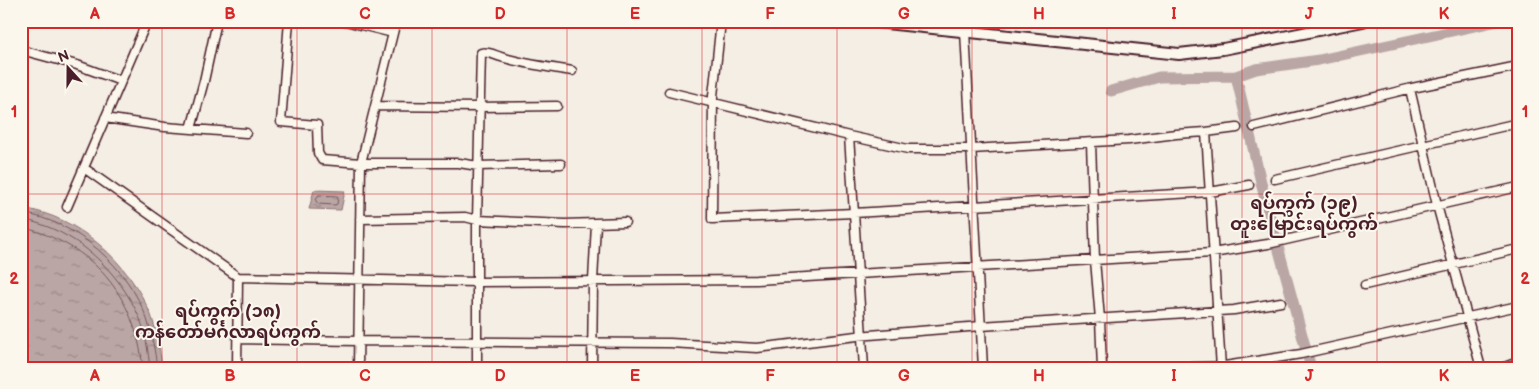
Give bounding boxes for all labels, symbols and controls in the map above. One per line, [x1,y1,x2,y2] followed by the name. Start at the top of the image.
[89,5,100,24] text: A
[224,5,236,24] text: B
[359,5,371,24] text: C
[494,5,506,24] text: D
[630,5,640,24] text: E
[765,5,775,24] text: F
[898,5,910,24] text: G
[1033,5,1045,24] text: H
[1171,5,1177,24] text: I
[1305,5,1314,24] text: J
[1439,5,1450,24] text: K
[42,42,92,92] north arrow
[56,47,71,66] text: N
[11,103,17,122] text: 1
[1522,103,1528,122] text: 1
[1230,191,1378,238] district label: ရပ်ကွက် (၁၉) တူးမြောင်းရပ်ကွက်
[9,270,19,289] text: 2
[1520,270,1530,289] text: 2
[135,299,321,346] district label: ရပ်ကွက် (၁၈) ကန်တော်မင်္ဂလာရပ်ကွက်
[89,367,100,386] text: A
[224,367,236,386] text: B
[359,367,371,386] text: C
[494,367,506,386] text: D
[630,367,640,386] text: E
[765,367,775,386] text: F
[898,367,910,386] text: G
[1033,367,1045,386] text: H
[1171,367,1177,386] text: I
[1305,367,1314,386] text: J
[1439,367,1450,386] text: K

